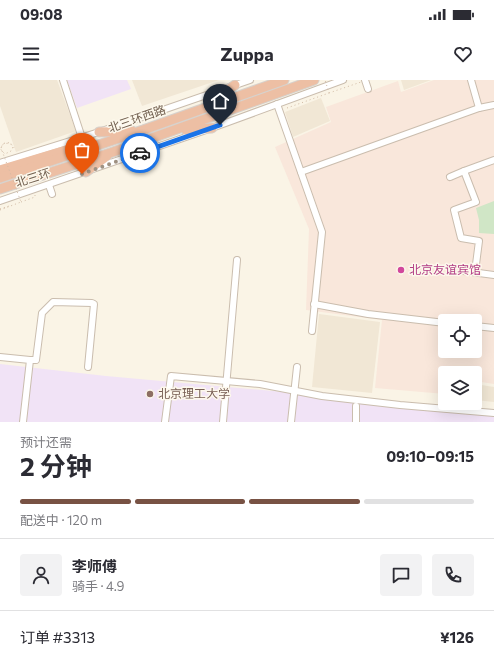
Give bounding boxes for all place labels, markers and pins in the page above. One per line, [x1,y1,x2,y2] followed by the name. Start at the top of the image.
[203,84,237,125] pin
[65,133,99,174] pin
[409,262,481,276] place label: 北京友谊宾馆
[396,265,406,275] marker: 北京友谊宾馆
[158,386,230,400] place label: 北京理工大学
[145,389,155,399] marker: 北京理工大学

